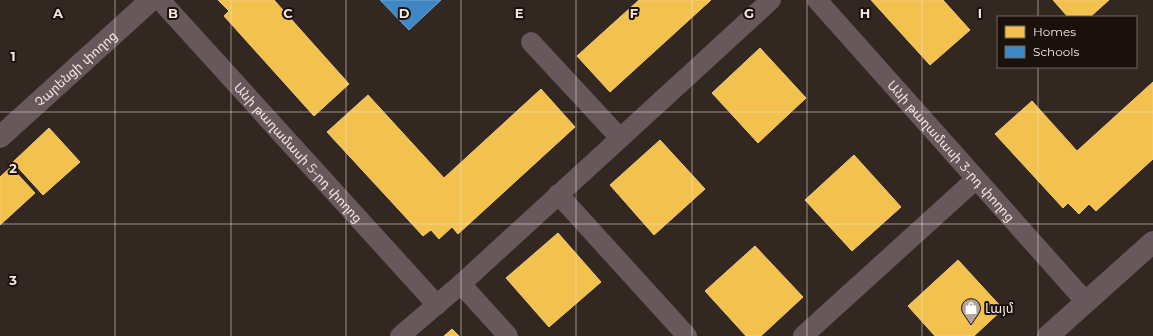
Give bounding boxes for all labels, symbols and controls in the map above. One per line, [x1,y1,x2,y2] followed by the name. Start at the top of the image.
[52,5,64,21] text: A
[168,5,178,21] text: B
[283,5,293,21] text: C
[399,5,410,21] text: D
[515,5,524,21] text: E
[630,5,638,21] text: F
[744,5,754,21] text: G
[860,5,870,21] text: H
[978,5,982,21] text: I
[997,16,1137,68] legend
[1033,24,1076,39] text: Homes
[31,27,120,110] street label: Չարենցի փողոց
[1033,44,1079,59] text: Schools
[10,48,16,64] text: 1
[884,77,1018,225] street label: Անի թաղամասի 3-րդ փողոց
[231,79,366,226] street label: Անի թաղամասի 5-րդ փողոց
[9,160,17,176] text: 2
[8,272,17,288] text: 3
[960,297,982,325] shop icon: Լայմ
[985,300,1014,316] place label: Լայմ

